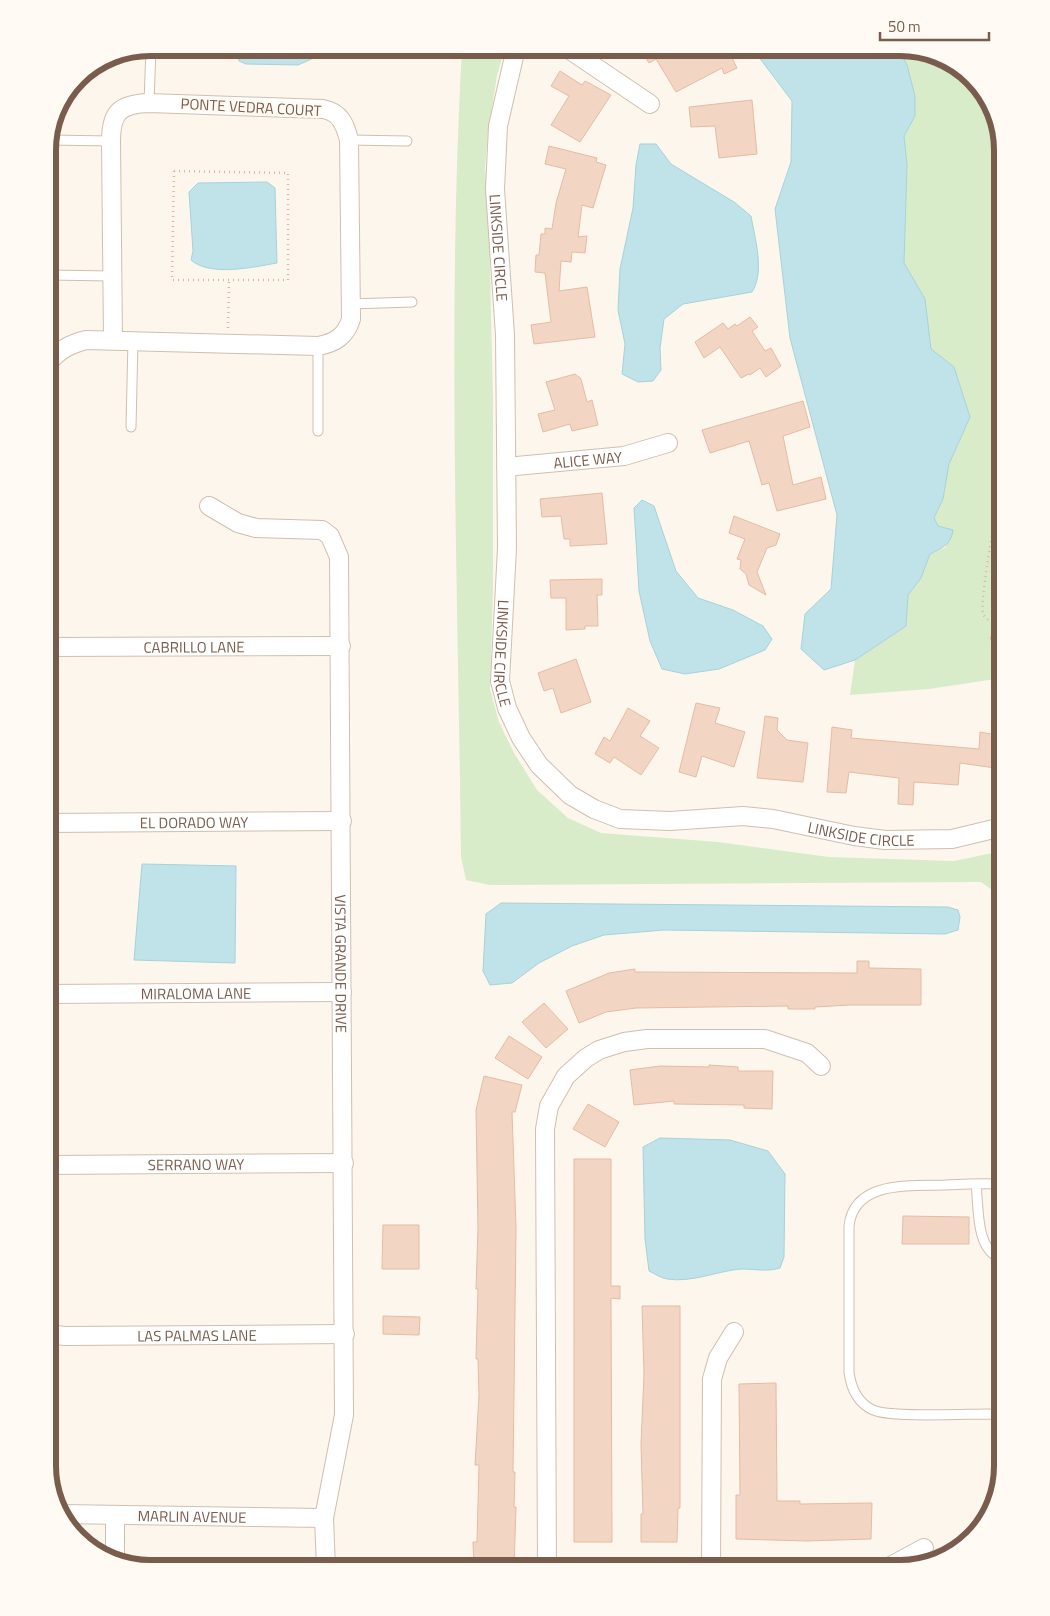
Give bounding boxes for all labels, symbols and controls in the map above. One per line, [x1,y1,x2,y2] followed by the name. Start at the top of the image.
[880,10,989,42] scale bar
[888,15,921,38] text: 50 m
[180,92,322,122] street label: PONTE VEDRA COURT
[484,193,514,302] street label: LINKSIDE CIRCLE
[552,445,623,474] street label: ALICE WAY
[488,599,518,709] street label: LINKSIDE CIRCLE
[143,635,245,658] street label: CABRILLO LANE
[140,810,248,834] street label: EL DORADO WAY
[806,815,915,852] street label: LINKSIDE CIRCLE
[329,895,353,1033] street label: VISTA GRANDE DRIVE
[141,981,251,1005] street label: MIRALOMA LANE
[148,1152,244,1176] street label: SERRANO WAY
[137,1323,257,1347] street label: LAS PALMAS LANE
[137,1504,247,1528] street label: MARLIN AVENUE

